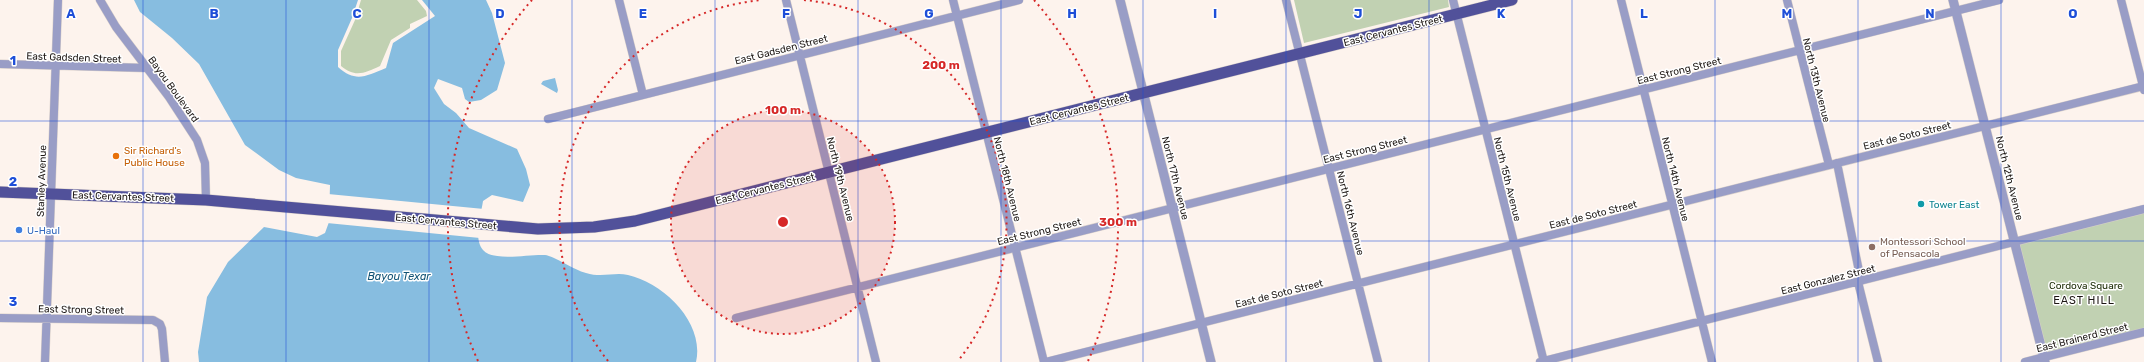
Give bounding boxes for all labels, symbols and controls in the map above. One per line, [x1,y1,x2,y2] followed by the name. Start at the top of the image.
[66,6,76,21] text: A
[209,6,219,21] text: B
[352,6,362,21] text: C
[495,6,505,21] text: D
[639,6,647,21] text: E
[782,6,790,21] text: F
[924,6,934,21] text: G
[1067,6,1077,21] text: H
[1213,6,1217,21] text: I
[1354,6,1362,21] text: J
[1497,6,1506,21] text: K
[1640,6,1648,21] text: L
[1782,6,1792,21] text: M
[1925,6,1935,21] text: N
[2068,6,2078,21] text: O
[1342,13,1444,49] street label: East Cervantes Street
[734,33,829,67] street label: East Gadsden Street
[1800,37,1832,124] street label: North 13th Avenue
[26,50,122,66] street label: East Gadsden Street
[10,53,16,68] text: 1
[145,54,201,125] street label: Bayou Boulevard
[1636,55,1722,87] street label: East Strong Street
[922,58,960,72] text: 200 m
[1028,92,1130,128] street label: East Cervantes Street
[765,103,801,117] text: 100 m
[1862,119,1952,153] street label: East de Soto Street
[1322,134,1408,166] street label: East Strong Street
[1159,135,1191,222] street label: North 17th Avenue
[1993,135,2025,222] street label: North 12th Avenue
[824,136,856,223] street label: North 19th Avenue
[991,136,1023,223] street label: North 18th Avenue
[1491,136,1523,223] street label: North 15th Avenue
[1659,136,1691,223] street label: North 14th Avenue
[35,144,49,217] street label: Stanley Avenue
[124,145,185,169] place label: Sir Richard's Public House
[111,151,121,161] marker: Sir Richard's Public House
[1334,170,1366,257] street label: North 16th Avenue
[714,171,816,207] street label: East Cervantes Street
[9,174,17,189] text: 2
[72,189,174,205] street label: East Cervantes Street
[1548,198,1638,232] street label: East de Soto Street
[1916,199,1926,209] marker: Tower East
[1929,199,1980,211] place label: Tower East
[395,212,497,232] street label: East Cervantes Street
[776,215,790,229] centre of rings
[1099,215,1137,229] text: 300 m
[996,216,1082,248] street label: East Strong Street
[14,225,24,235] marker: U-Haul
[27,225,60,237] place label: U-Haul
[1880,236,1966,260] place label: Montessori School of Pensacola
[1867,242,1877,252] marker: Montessori School of Pensacola
[1780,262,1877,297] street label: East Gonzalez Street
[367,270,431,283] water label: Bayou Texar
[1234,277,1324,311] street label: East de Soto Street
[2049,280,2123,292] park label: Cordova Square
[9,294,18,309] text: 3
[2053,294,2115,307] district label: EAST HILL
[38,303,124,317] street label: East Strong Street
[2035,321,2129,355] street label: East Brainerd Street

